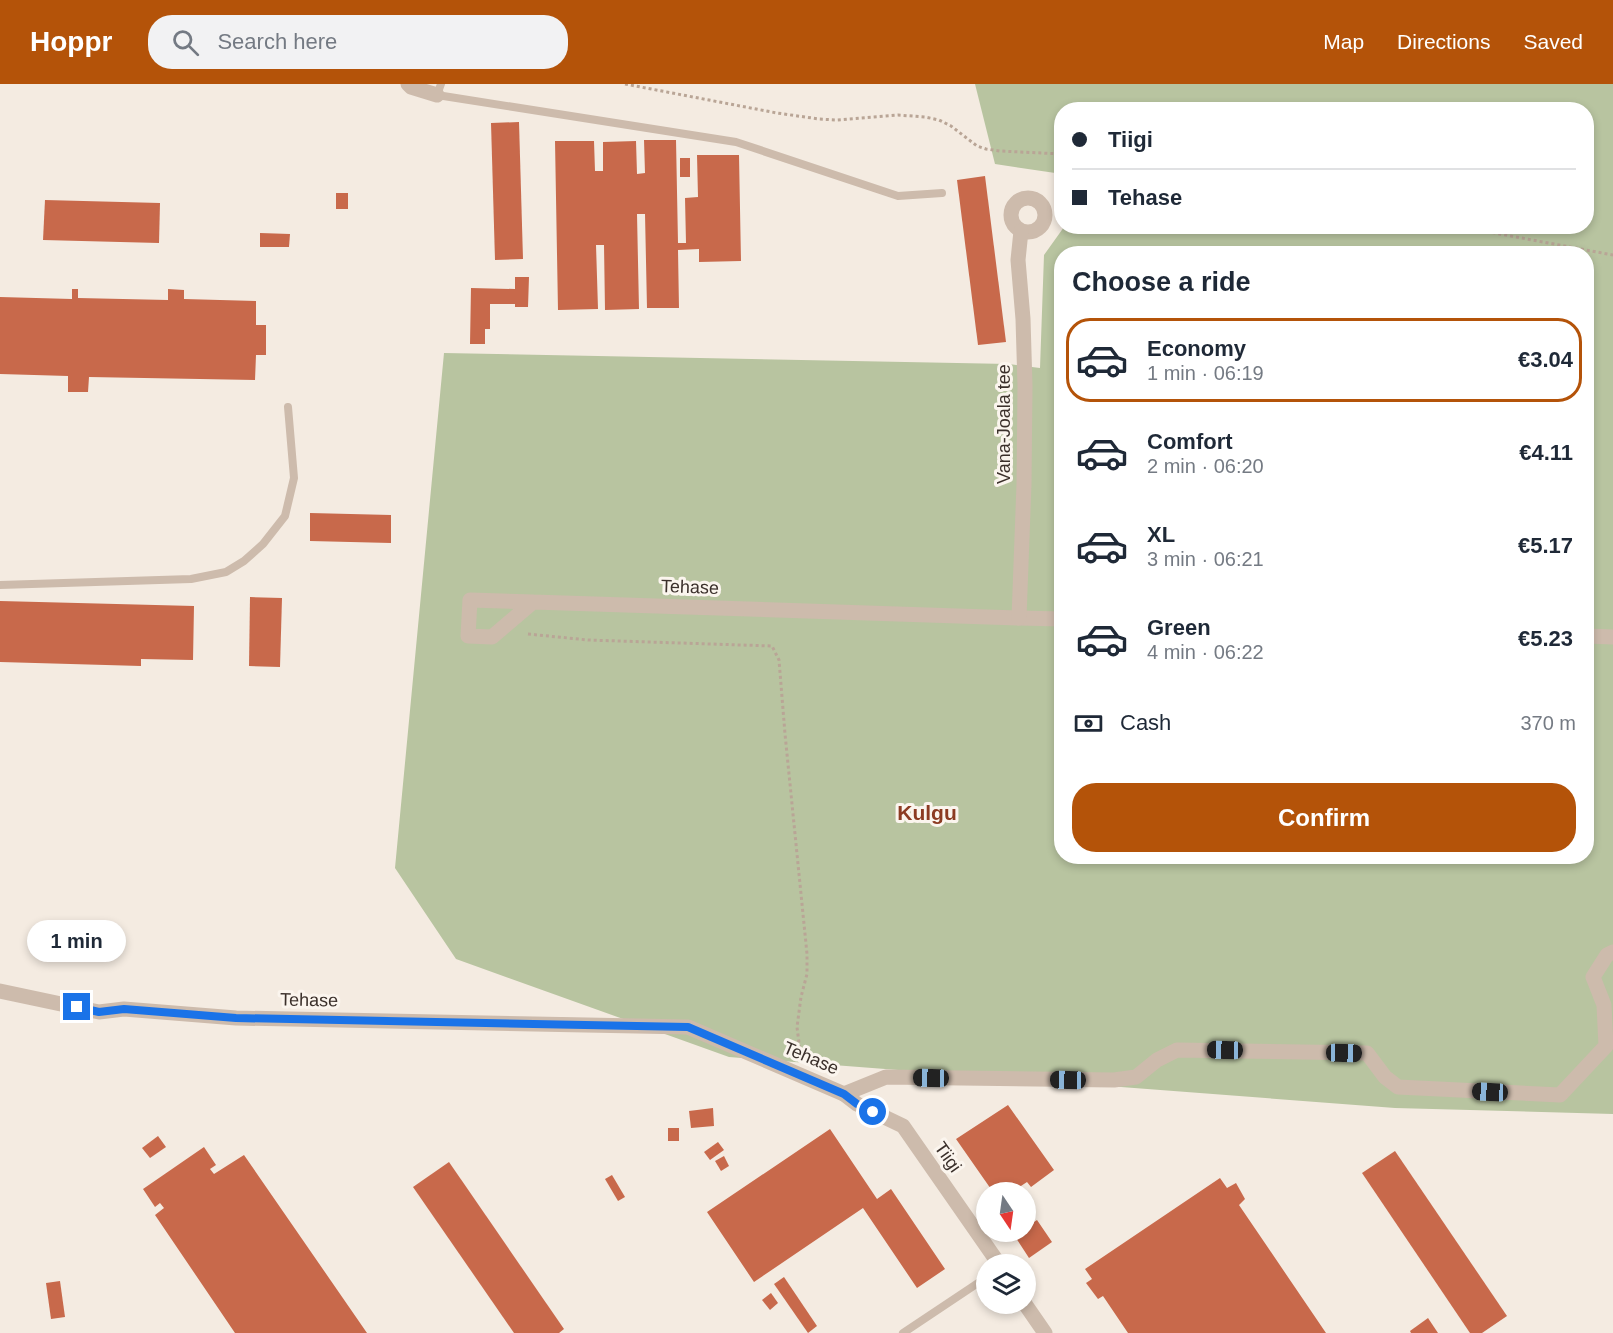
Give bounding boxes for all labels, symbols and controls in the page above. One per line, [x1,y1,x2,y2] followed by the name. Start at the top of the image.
[148,15,568,69] search box
[30,26,112,57] text: Hoppr
[169,26,202,59] icon: search
[217,29,337,54] text: Search here
[1323,30,1364,53] text: Map
[1397,30,1490,53] text: Directions
[1523,30,1583,53] text: Saved
[1108,127,1153,152] text: Tiigi
[1108,185,1182,210] text: Tehase
[1072,267,1251,297] text: Choose a ride
[1075,333,1129,387] icon: car
[1147,336,1246,361] text: Economy
[1518,347,1573,372] text: €3.04
[1147,362,1264,384] text: 1 min · 06:19
[994,364,1014,484] street label: Vana-Joala tee
[1075,426,1129,480] icon: car
[1147,429,1233,454] text: Comfort
[1519,440,1573,465] text: €4.11
[1147,455,1264,477] text: 2 min · 06:20
[1075,519,1129,573] icon: car
[1147,522,1175,547] text: XL
[1518,533,1573,558] text: €5.17
[1147,548,1264,570] text: 3 min · 06:21
[661,576,719,598] street label: Tehase
[1075,612,1129,666] icon: car
[1147,615,1211,640] text: Green
[1518,626,1573,651] text: €5.23
[1147,641,1264,663] text: 4 min · 06:22
[1072,707,1105,740] icon: cash
[1120,710,1171,735] text: Cash
[1520,712,1576,734] text: 370 m
[1072,783,1576,852] button: Confirm
[897,801,957,824] district label: Kulgu
[28,920,127,962] callout: 1 min
[50,930,103,952] text: 1 min
[280,989,338,1011] street label: Tehase
[63,993,90,1020] route end
[780,1037,842,1079] street label: Tehase
[1207,1041,1243,1059] car
[1326,1044,1362,1062] car
[913,1069,949,1087] car
[1050,1071,1086,1089] car
[1472,1082,1508,1102] car
[859,1098,886,1125] route start
[931,1138,965,1176] street label: Tiigi
[976,1182,1036,1242] north arrow
[976,1182,1036,1314] map controls
[976,1254,1036,1314] button: layers

